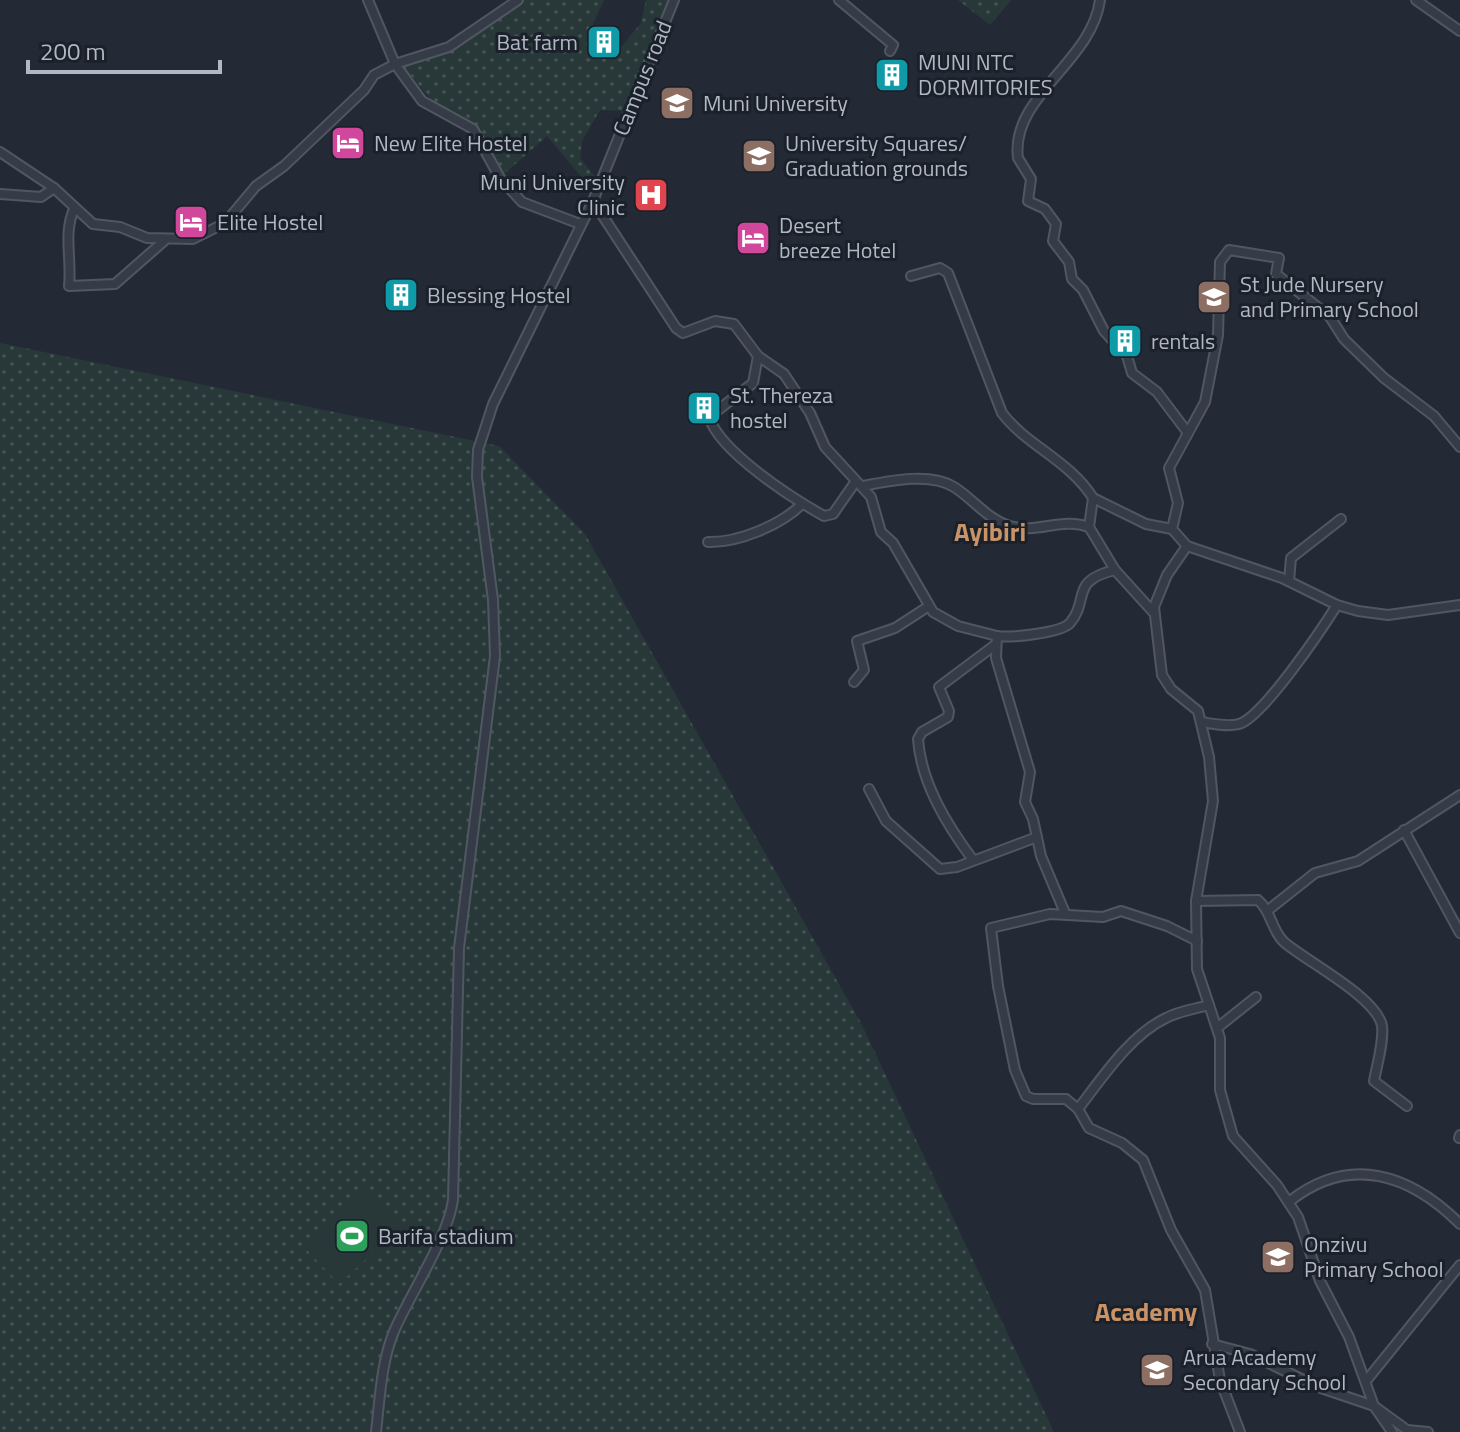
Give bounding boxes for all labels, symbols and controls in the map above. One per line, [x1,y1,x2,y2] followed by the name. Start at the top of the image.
[603,15,681,141] street label: Campus road
[585,23,623,61] building icon: Bat farm
[28,24,220,74] scale bar
[497,25,578,59] place label: Bat farm
[40,33,106,69] text: 200 m
[918,45,1053,104] place label: MUNI NTC DORMITORIES
[873,56,911,94] building icon: MUNI NTC DORMITORIES
[658,84,696,122] school or university icon: Muni University
[703,86,848,120] place label: Muni University
[329,124,367,162] hotel icon: New Elite Hostel
[374,126,528,160] place label: New Elite Hostel
[785,126,968,185] place label: University Squares/ Graduation grounds
[740,137,778,175] school or university icon: University Squares/ Graduation grounds
[480,165,625,224] place label: Muni University Clinic
[632,176,670,214] hospital icon: Muni University Clinic
[172,203,210,241] hotel icon: Elite Hostel
[217,205,323,239] place label: Elite Hostel
[779,208,896,267] place label: Desert breeze Hotel
[734,219,772,257] hotel icon: Desert breeze Hotel
[1240,267,1419,326] place label: St Jude Nursery and Primary School
[382,276,420,314] building icon: Blessing Hostel
[427,278,571,312] place label: Blessing Hostel
[1195,278,1233,316] school or university icon: St Jude Nursery and Primary School
[1106,322,1144,360] building icon: rentals
[1151,324,1215,358] place label: rentals
[730,378,833,437] place label: St. Thereza hostel
[685,389,723,427] building icon: St. Thereza hostel
[954,512,1026,551] district label: Ayibiri
[333,1217,371,1255] sports icon: Barifa stadium
[378,1219,514,1253] place label: Barifa stadium
[1304,1227,1444,1286] place label: Onzivu Primary School
[1259,1238,1297,1276] school or university icon: Onzivu Primary School
[1095,1292,1197,1331] district label: Academy
[1183,1340,1346,1399] place label: Arua Academy Secondary School
[1138,1351,1176,1389] school or university icon: Arua Academy Secondary School

